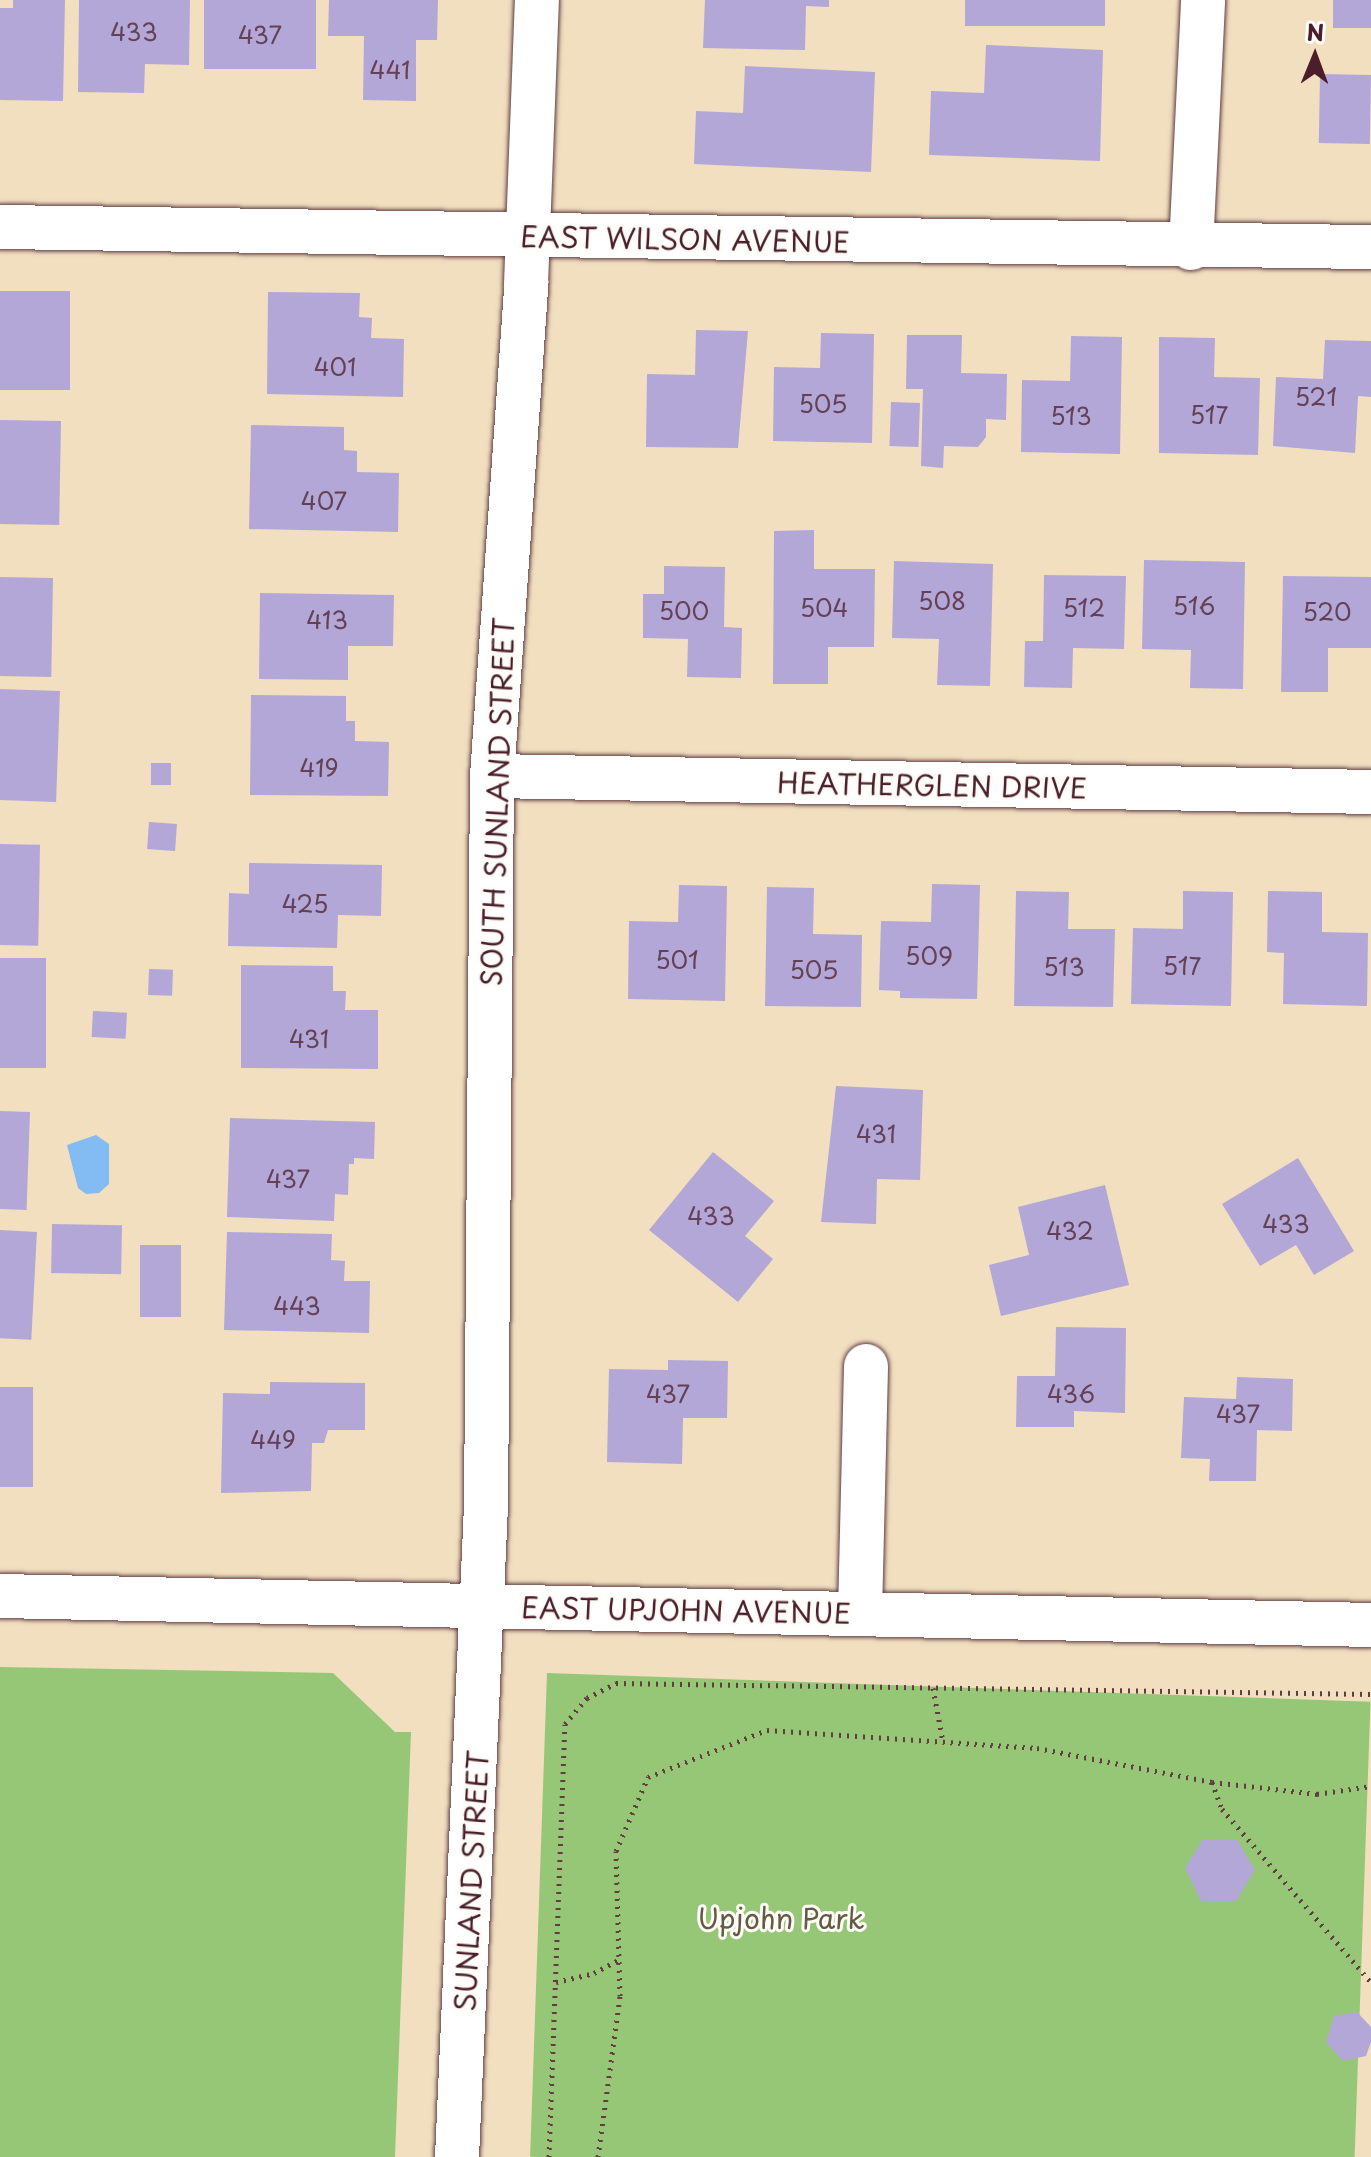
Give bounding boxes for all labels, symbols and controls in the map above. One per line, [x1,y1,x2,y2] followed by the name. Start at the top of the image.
[1306,15,1324,48] text: N
[1275,16,1355,96] north arrow
[110,18,158,46] house number: 433
[238,21,282,49] house number: 437
[370,56,410,84] house number: 441
[522,219,848,259] street label: EAST WILSON AVENUE
[314,353,356,381] house number: 401
[1295,383,1337,411] house number: 521
[798,390,848,418] house number: 505
[1190,401,1228,429] house number: 517
[1050,402,1092,430] house number: 513
[301,487,347,515] house number: 407
[918,587,966,615] house number: 508
[1173,592,1215,620] house number: 516
[800,594,848,622] house number: 504
[1063,594,1105,622] house number: 512
[659,597,709,625] house number: 500
[1303,598,1351,626] house number: 520
[306,606,348,634] house number: 413
[474,616,520,988] street label: SOUTH SUNLAND STREET
[299,754,339,782] house number: 419
[777,766,1087,804] street label: HEATHERGLEN DRIVE
[282,890,328,918] house number: 425
[905,942,953,970] house number: 509
[655,946,699,974] house number: 501
[1163,952,1201,980] house number: 517
[1043,953,1085,981] house number: 513
[789,956,839,984] house number: 505
[289,1025,329,1053] house number: 431
[856,1120,896,1148] house number: 431
[266,1165,310,1193] house number: 437
[687,1202,735,1230] house number: 433
[1262,1210,1310,1238] house number: 433
[1046,1217,1094,1245] house number: 432
[273,1292,321,1320] house number: 443
[646,1380,690,1408] house number: 437
[1047,1380,1095,1408] house number: 436
[1216,1400,1260,1428] house number: 437
[250,1426,296,1454] house number: 449
[522,1590,850,1630] street label: EAST UPJOHN AVENUE
[447,1750,495,2012] street label: SUNLAND STREET
[697,1901,865,1935] park label: Upjohn Park

